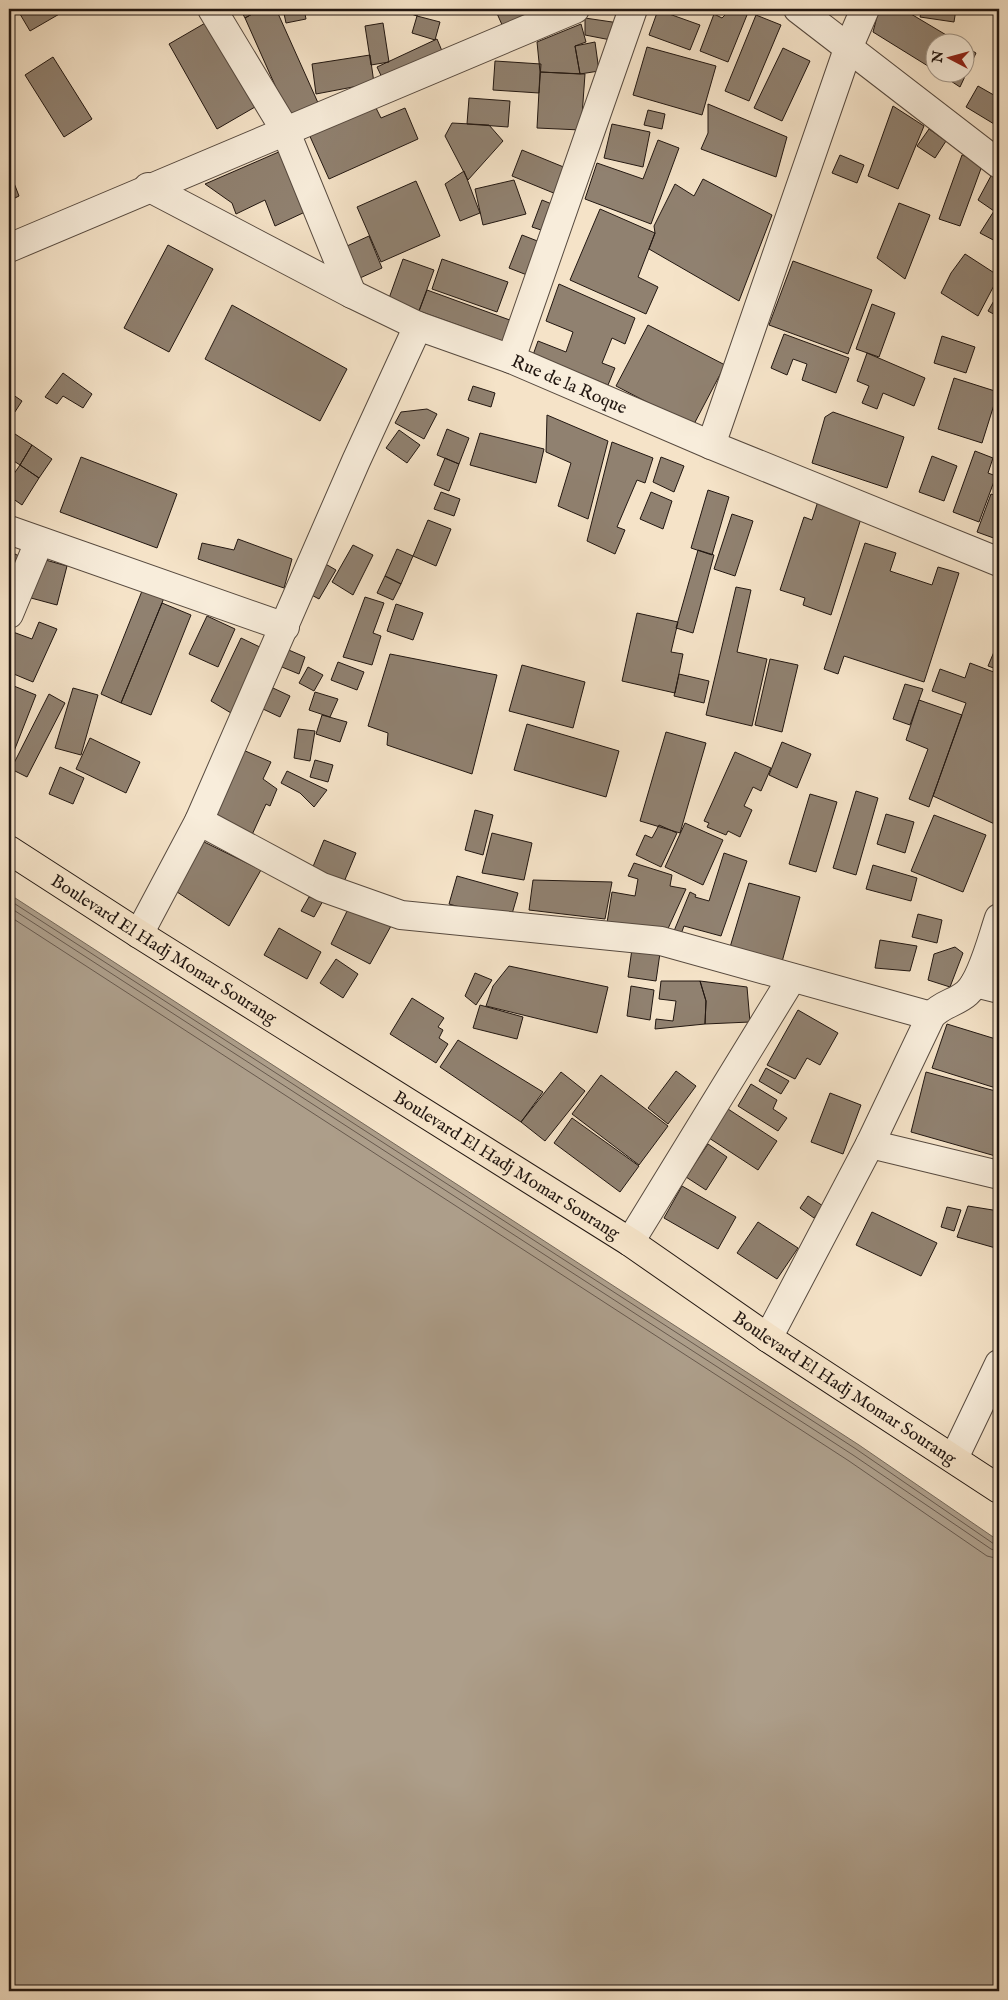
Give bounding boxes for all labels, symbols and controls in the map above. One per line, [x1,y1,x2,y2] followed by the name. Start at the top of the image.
[926,32,976,82] north arrow
[928,50,948,65] text: N
[508,351,630,420] street label: Rue de la Roque
[46,870,281,1031] street label: Boulevard El Hadj Momar Sourang
[389,1086,624,1246] street label: Boulevard El Hadj Momar Sourang
[728,1307,960,1471] street label: Boulevard El Hadj Momar Sourang

